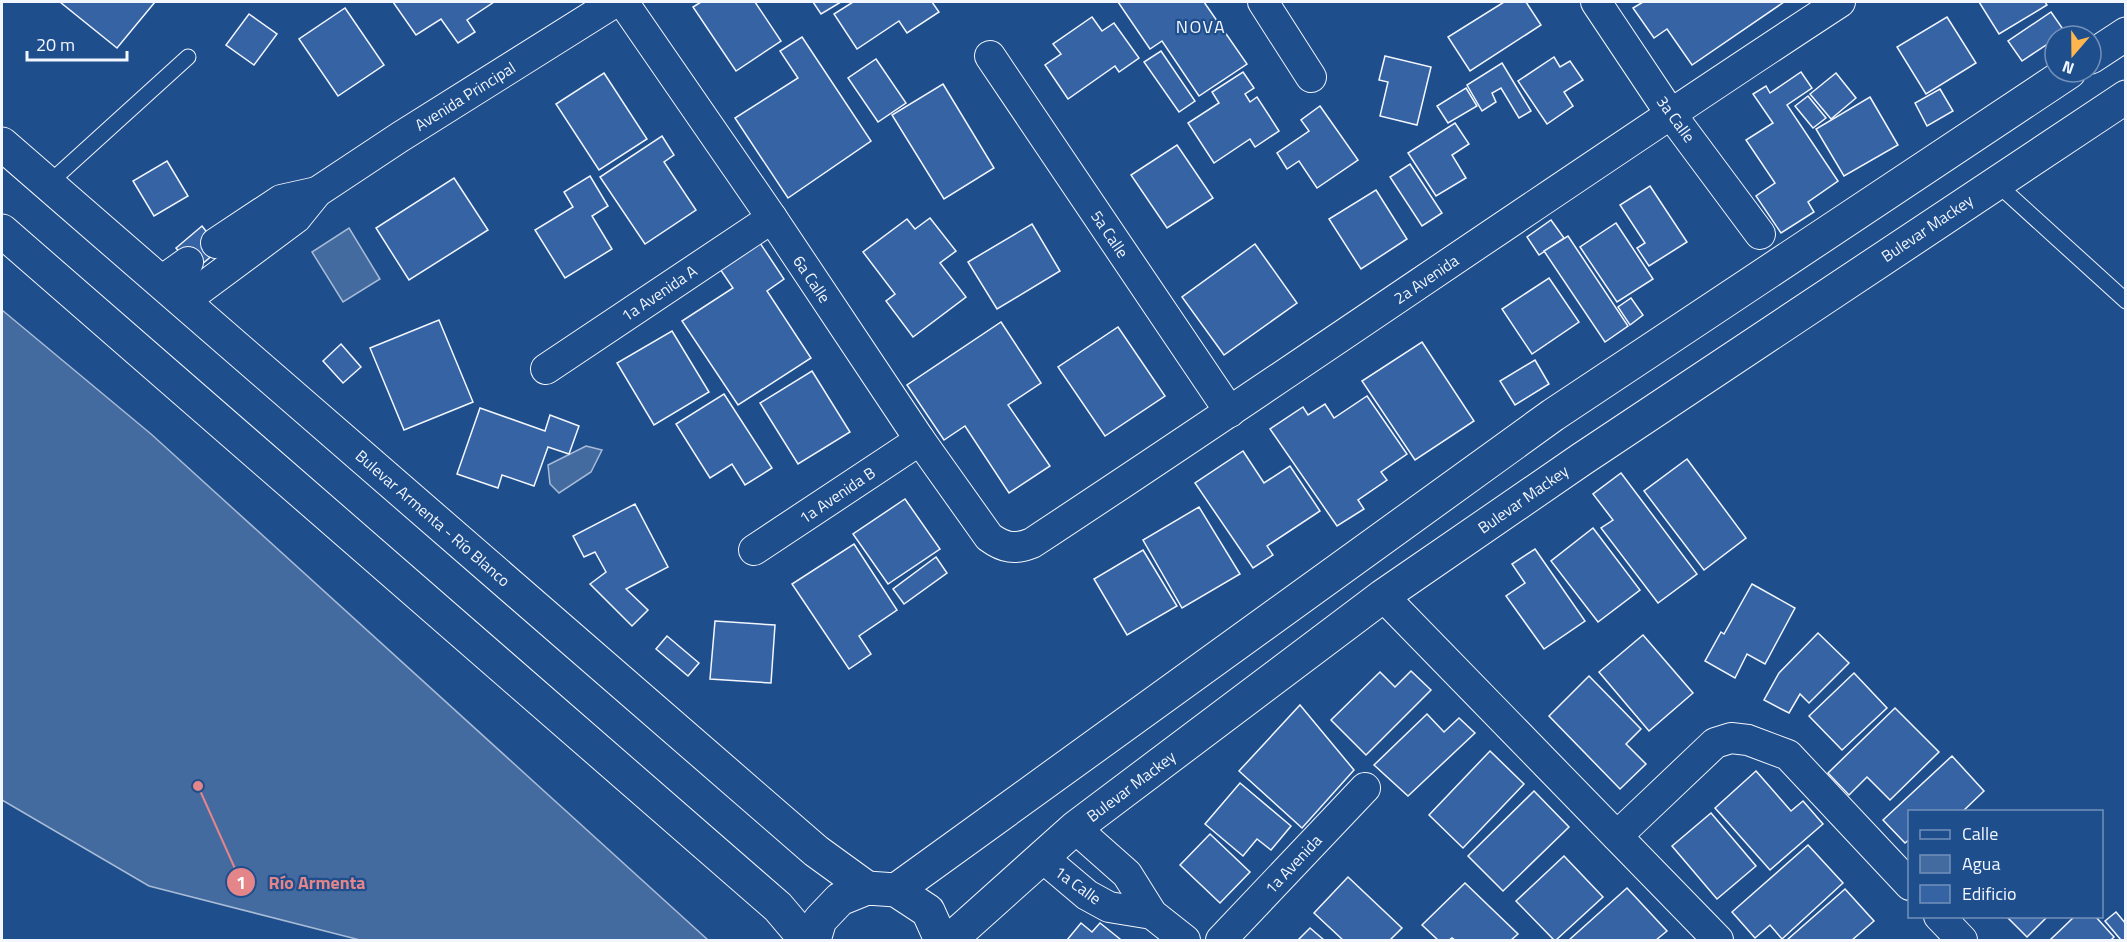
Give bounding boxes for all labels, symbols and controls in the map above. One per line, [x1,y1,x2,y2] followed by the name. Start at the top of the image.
[1176,13,1226,40] district label: NOVA
[27,24,128,62] scale bar
[2043,24,2103,84] north arrow
[36,31,75,58] text: 20 m
[410,55,520,137] street label: Avenida Principal
[2059,55,2077,81] text: N
[1651,91,1701,147] street label: 3a Calle
[1876,188,1978,268] street label: Bulevar Mackey
[1085,205,1135,263] street label: 5a Calle
[1389,248,1463,310] street label: 2a Avenida
[787,250,837,308] street label: 6a Calle
[616,258,702,327] street label: 1a Avenida A
[350,444,516,592] street label: Bulevar Armenta - Río Blanco
[1473,459,1574,539] street label: Bulevar Mackey
[794,461,880,529] street label: 1a Avenida B
[1081,744,1181,828] street label: Bulevar Mackey
[1908,810,2103,918] legend
[1962,820,1998,847] text: Calle
[1259,829,1327,899] street label: 1a Avenida
[1962,850,2000,877] text: Agua
[1050,860,1106,910] street label: 1a Calle
[226,864,377,900] callout: Río Armenta
[236,869,246,896] text: 1
[269,869,365,896] text: Río Armenta
[1962,880,2016,907] text: Edificio

